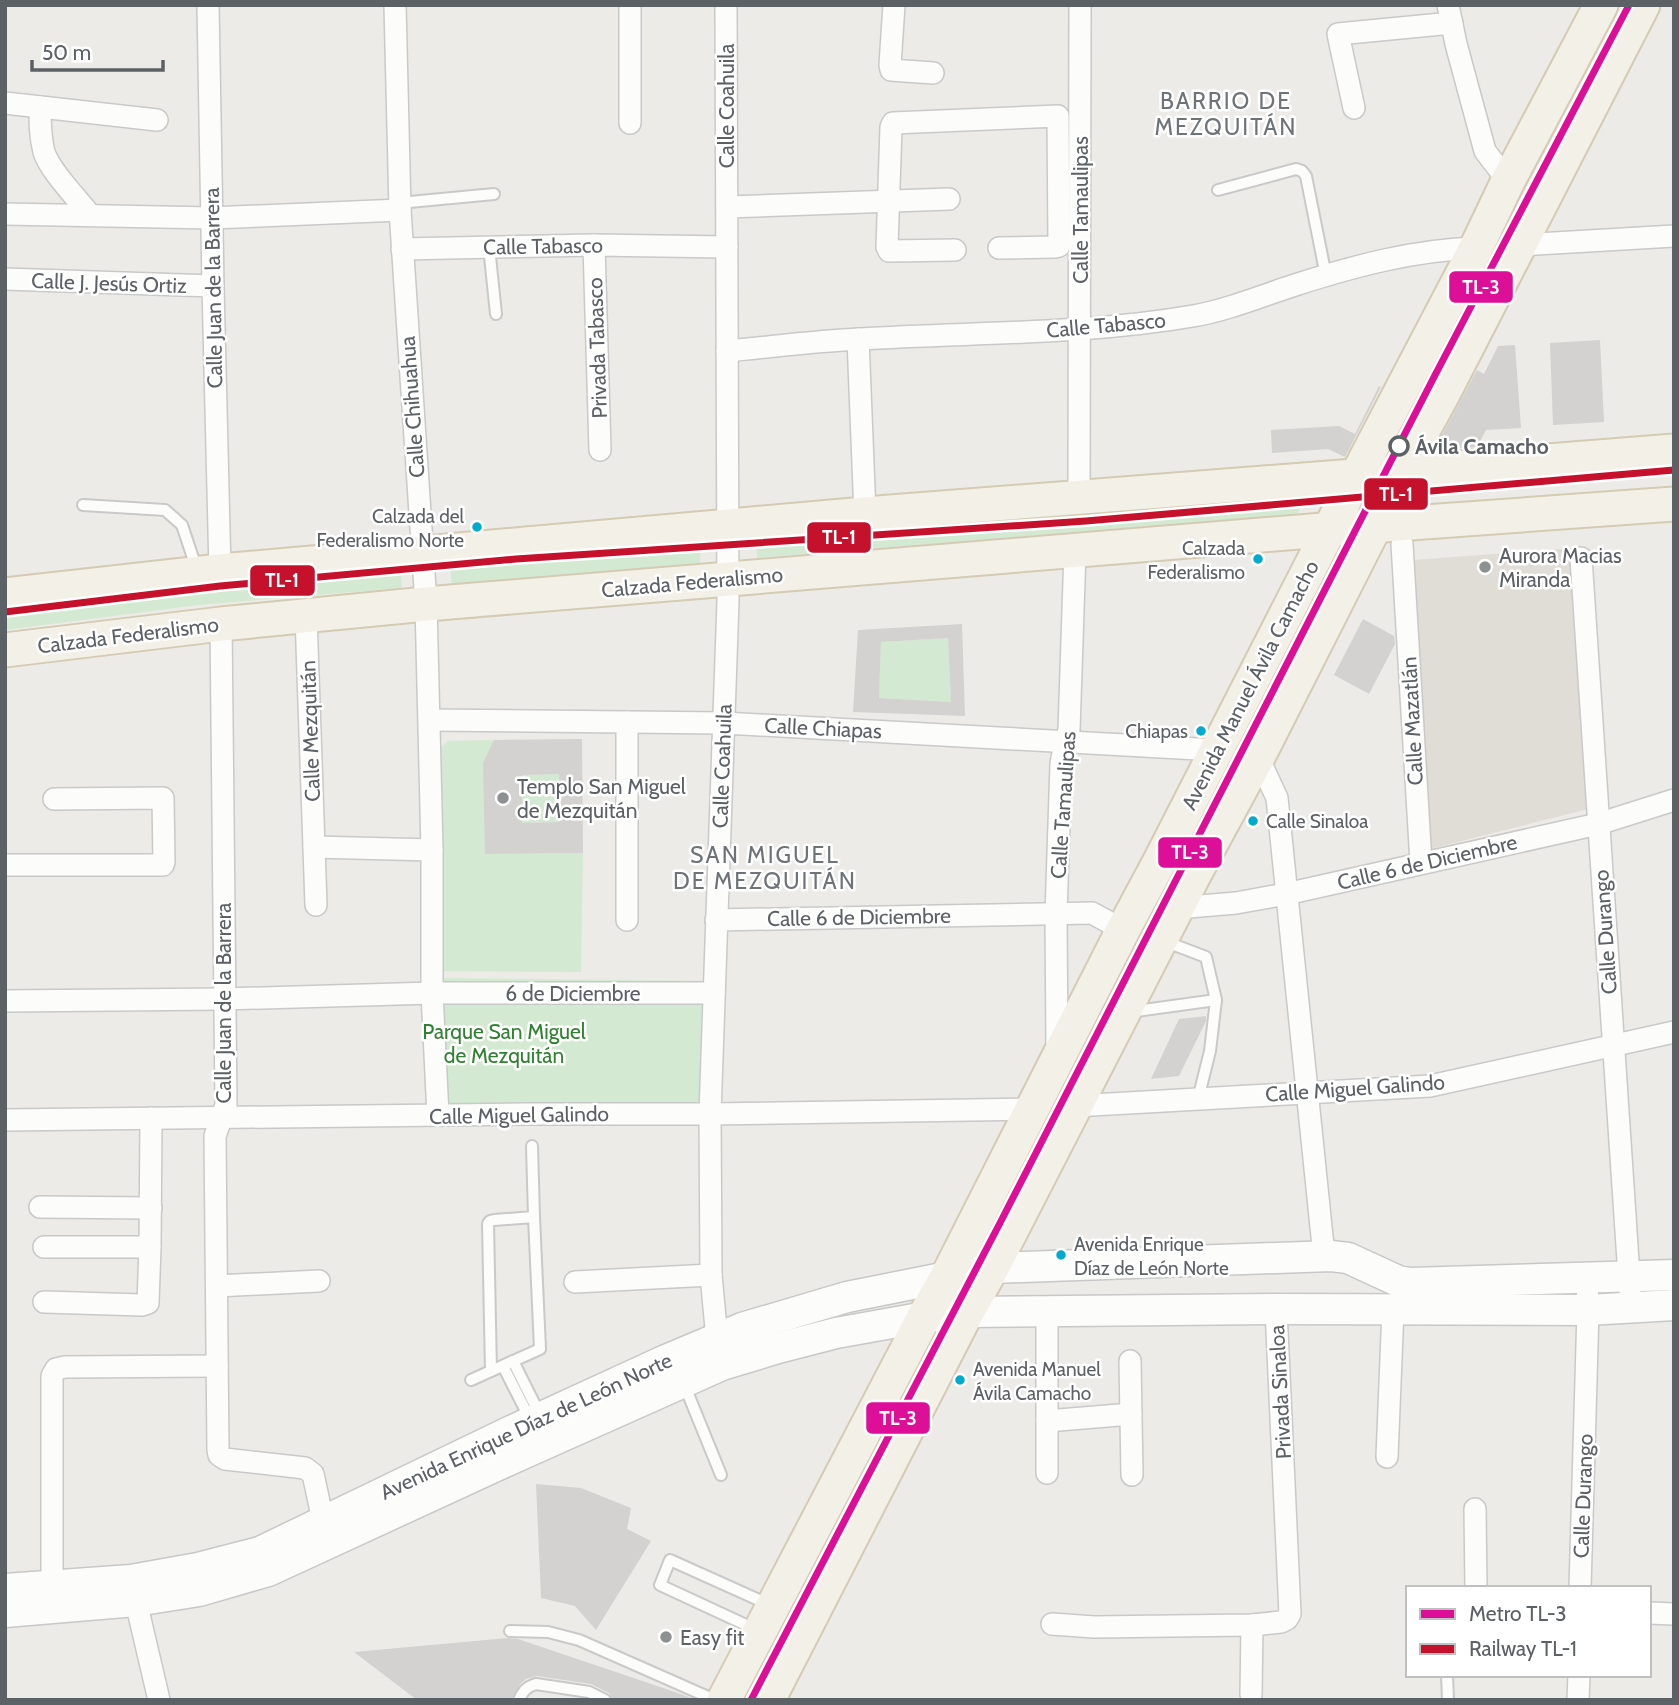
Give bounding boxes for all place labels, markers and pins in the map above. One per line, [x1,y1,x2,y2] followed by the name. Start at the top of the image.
[1415,434,1549,459] place label: Ávila Camacho
[1389,436,1409,456] marker: Ávila Camacho
[317,505,465,552] place label: Calzada del Federalismo Norte
[470,520,484,534] marker: Calzada del Federalismo Norte
[1147,537,1245,584] place label: Calzada Federalismo
[1499,543,1622,592] place label: Aurora Macias Miranda
[1251,552,1265,566] marker: Calzada Federalismo
[1477,559,1493,575] marker: Aurora Macias Miranda
[1125,720,1188,743] place label: Chiapas
[1194,724,1208,738] marker: Chiapas
[517,774,686,823] place label: Templo San Miguel de Mezquitán
[495,790,511,806] marker: Templo San Miguel de Mezquitán
[1266,810,1368,833] place label: Calle Sinaloa
[1246,814,1260,828] marker: Calle Sinaloa
[1074,1233,1229,1280] place label: Avenida Enrique Díaz de León Norte
[1054,1248,1068,1262] marker: Avenida Enrique Díaz de León Norte
[973,1358,1101,1405] place label: Avenida Manuel Ávila Camacho
[953,1373,967,1387] marker: Avenida Manuel Ávila Camacho
[680,1625,744,1650] place label: Easy fit
[658,1629,674,1645] marker: Easy fit

